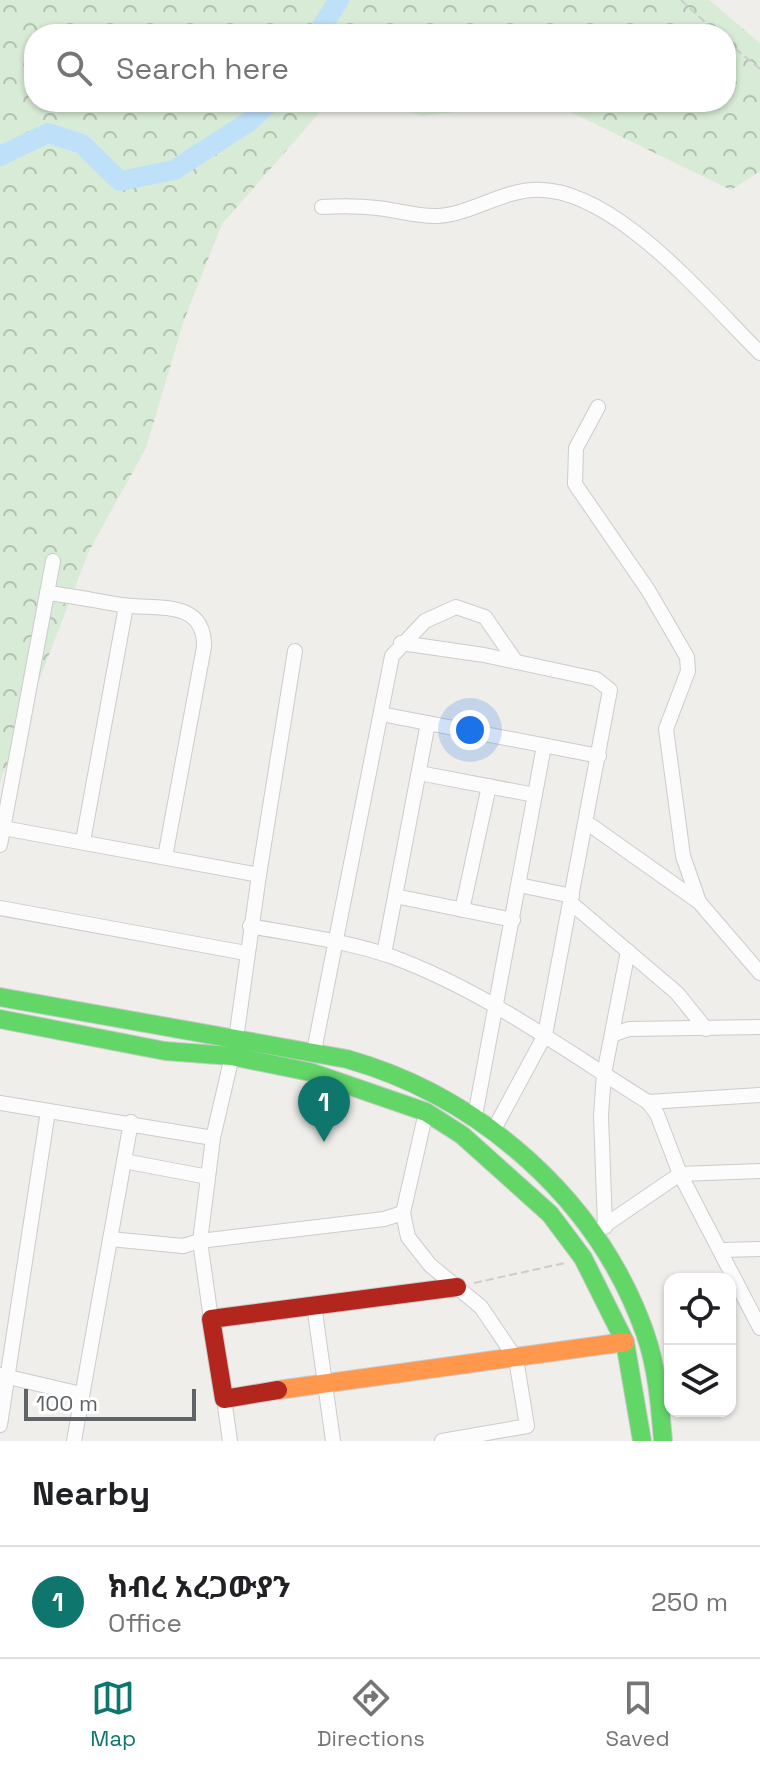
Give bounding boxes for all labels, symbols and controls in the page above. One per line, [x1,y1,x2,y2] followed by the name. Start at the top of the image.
[24,24,736,112] search box
[52,46,96,90] icon: search
[116,49,289,88] text: Search here
[450,710,490,750] your location
[298,1076,350,1142] pin: 1
[664,1273,736,1417] map controls
[664,1273,736,1345] button: locate
[664,1345,736,1417] button: layers
[24,1385,196,1421] scale bar
[36,1389,98,1417] text: 100 m
[32,1472,150,1515] text: Nearby
[108,1567,291,1606] text: ክብረ አረጋውያን
[52,1585,64,1619] text: 1
[651,1585,728,1619] text: 250 m
[108,1606,182,1640] text: Office
[90,1676,136,1752] tab: Map
[317,1676,425,1752] tab: Directions
[605,1676,670,1752] tab: Saved

